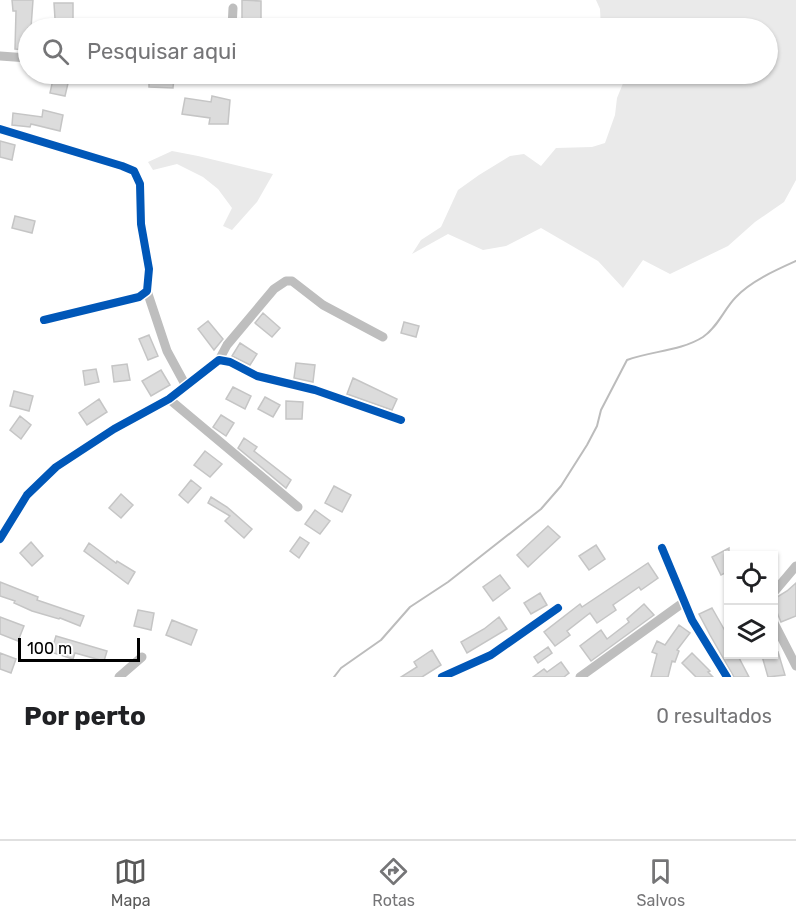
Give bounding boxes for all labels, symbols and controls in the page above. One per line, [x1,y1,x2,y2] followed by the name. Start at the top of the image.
[18,18,778,84] search box
[39,35,72,68] icon: search
[87,38,237,65] text: Pesquisar aqui
[724,551,778,659] map controls
[724,551,778,605] button: locate
[724,605,778,659] button: layers
[18,635,140,662] scale bar
[27,639,72,658] text: 100 m
[24,701,146,732] text: Por perto
[656,704,772,728] text: 0 resultados
[111,855,151,910] tab: Mapa
[372,855,415,910] tab: Rotas
[637,855,685,910] tab: Salvos

